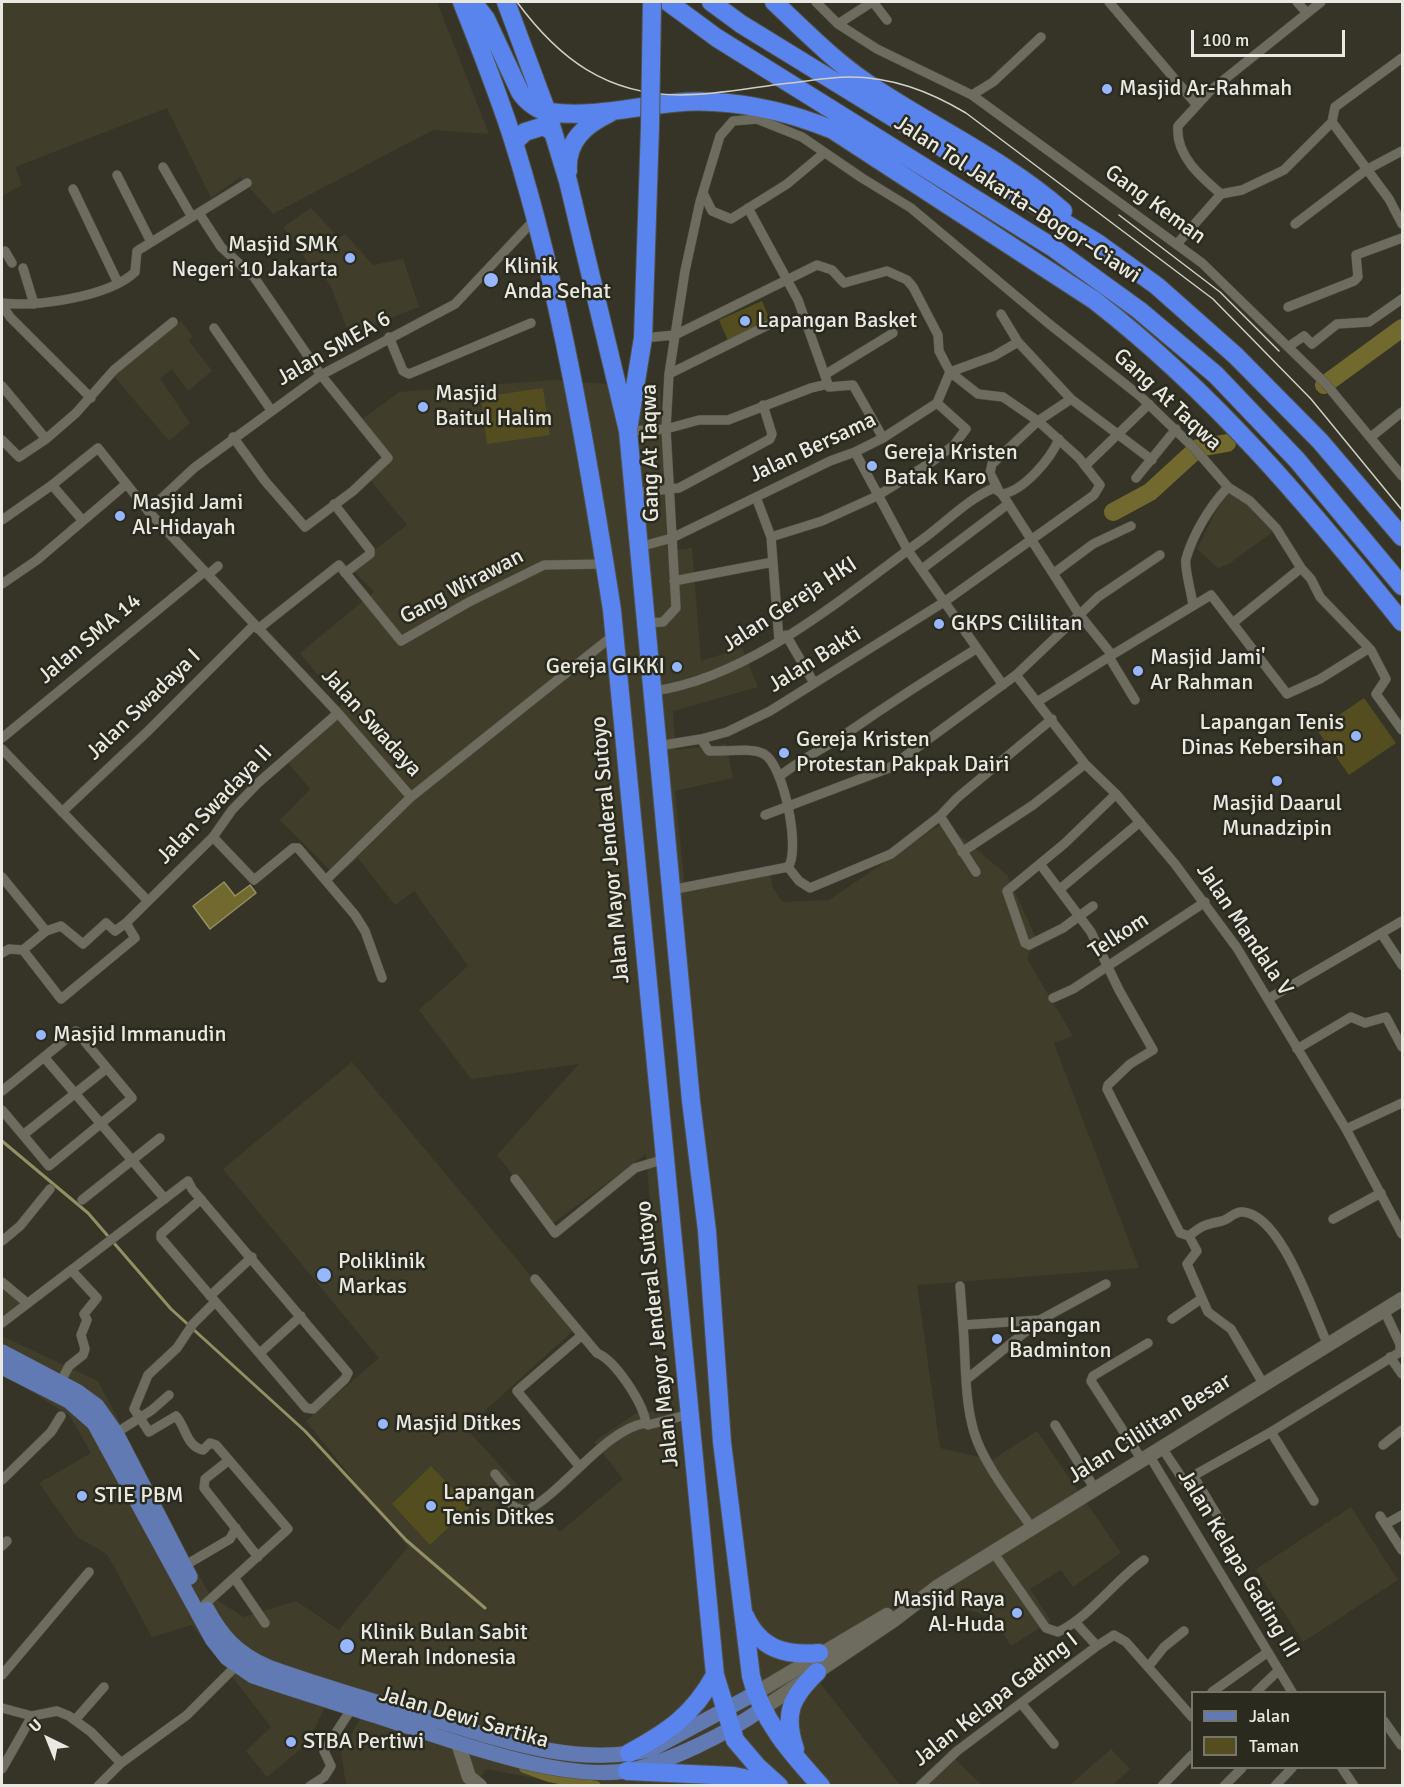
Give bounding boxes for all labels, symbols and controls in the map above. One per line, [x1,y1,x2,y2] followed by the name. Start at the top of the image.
[1194,18,1348,56] scale bar
[1202,29,1249,51] text: 100 m
[1119,76,1292,102] place label: Masjid Ar-Rahmah
[1100,82,1114,96] marker: Masjid Ar-Rahmah
[889,110,1145,290] street label: Jalan Tol Jakarta–Bogor–Ciawi
[1099,160,1211,250] street label: Gang Keman
[172,232,338,284] place label: Masjid SMK Negeri 10 Jakarta
[343,251,357,265] marker: Masjid SMK Negeri 10 Jakarta
[504,254,611,306] place label: Klinik Anda Sehat
[482,271,500,289] marker: Klinik Anda Sehat
[272,306,396,392] street label: Jalan SMEA 6
[757,308,917,334] place label: Lapangan Basket
[738,314,752,328] marker: Lapangan Basket
[1107,343,1227,457] street label: Gang At Taqwa
[435,381,552,433] place label: Masjid Baitul Halim
[637,384,665,522] street label: Gang At Taqwa
[416,400,430,414] marker: Masjid Baitul Halim
[745,407,881,489] street label: Jalan Bersama
[884,440,1018,492] place label: Gereja Kristen Batak Karo
[865,459,879,473] marker: Gereja Kristen Batak Karo
[132,490,243,542] place label: Masjid Jami Al-Hidayah
[113,509,127,523] marker: Masjid Jami Al-Hidayah
[396,543,528,631] street label: Gang Wirawan
[718,552,862,658] street label: Jalan Gereja HKI
[33,588,147,690] street label: Jalan SMA 14
[951,611,1082,637] place label: GKPS Cililitan
[932,617,946,631] marker: GKPS Cililitan
[764,621,866,699] street label: Jalan Bakti
[81,644,207,766] street label: Jalan Swadaya I
[1150,645,1266,696] place label: Masjid Jami' Ar Rahman
[546,654,665,680] place label: Gereja GIKKI
[670,660,684,674] marker: Gereja GIKKI
[315,663,427,783] street label: Jalan Swadaya
[1131,664,1145,678] marker: Masjid Jami' Ar Rahman
[1181,710,1344,762] place label: Lapangan Tenis Dinas Kebersihan
[586,715,636,985] street label: Jalan Mayor Jenderal Sutoyo
[796,727,1009,778] place label: Gereja Kristen Protestan Pakpak Dairi
[1349,729,1363,743] marker: Lapangan Tenis Dinas Kebersihan
[152,740,278,870] street label: Jalan Swadaya II
[777,746,791,760] marker: Gereja Kristen Protestan Pakpak Dairi
[1270,774,1284,788] marker: Masjid Daarul Munadzipin
[1212,791,1342,842] place label: Masjid Daarul Munadzipin
[1190,859,1298,1001] street label: Jalan Mandala V
[1084,907,1154,965] street label: Telkom
[53,1022,226,1048] place label: Masjid Immanudin
[34,1028,48,1042] marker: Masjid Immanudin
[631,1199,685,1469] street label: Jalan Mayor Jenderal Sutoyo
[338,1249,426,1300] place label: Poliklinik Markas
[315,1266,333,1284] marker: Poliklinik Markas
[1009,1313,1111,1364] place label: Lapangan Badminton
[990,1332,1004,1346] marker: Lapangan Badminton
[1063,1368,1237,1490] street label: Jalan Cililitan Besar
[395,1411,521,1437] place label: Masjid Ditkes
[376,1417,390,1431] marker: Masjid Ditkes
[1171,1465,1305,1663] street label: Jalan Kelapa Gading III
[443,1480,554,1532] place label: Lapangan Tenis Ditkes
[94,1483,184,1509] place label: STIE PBM
[75,1489,89,1503] marker: STIE PBM
[424,1499,438,1513] marker: Lapangan Tenis Ditkes
[893,1587,1005,1639] place label: Masjid Raya Al-Huda
[1010,1606,1024,1620] marker: Masjid Raya Al-Huda
[360,1620,528,1672] place label: Klinik Bulan Sabit Merah Indonesia
[908,1628,1084,1772] street label: Jalan Kelapa Gading I
[338,1637,356,1655] marker: Klinik Bulan Sabit Merah Indonesia
[376,1681,552,1755] street label: Jalan Dewi Sartika
[1191,1691,1386,1769] legend
[1249,1705,1290,1727] text: Jalan
[18,1709,78,1769] north arrow
[25,1715,46,1737] text: U
[303,1729,424,1755] place label: STBA Pertiwi
[284,1735,298,1749] marker: STBA Pertiwi
[1249,1735,1299,1757] text: Taman

